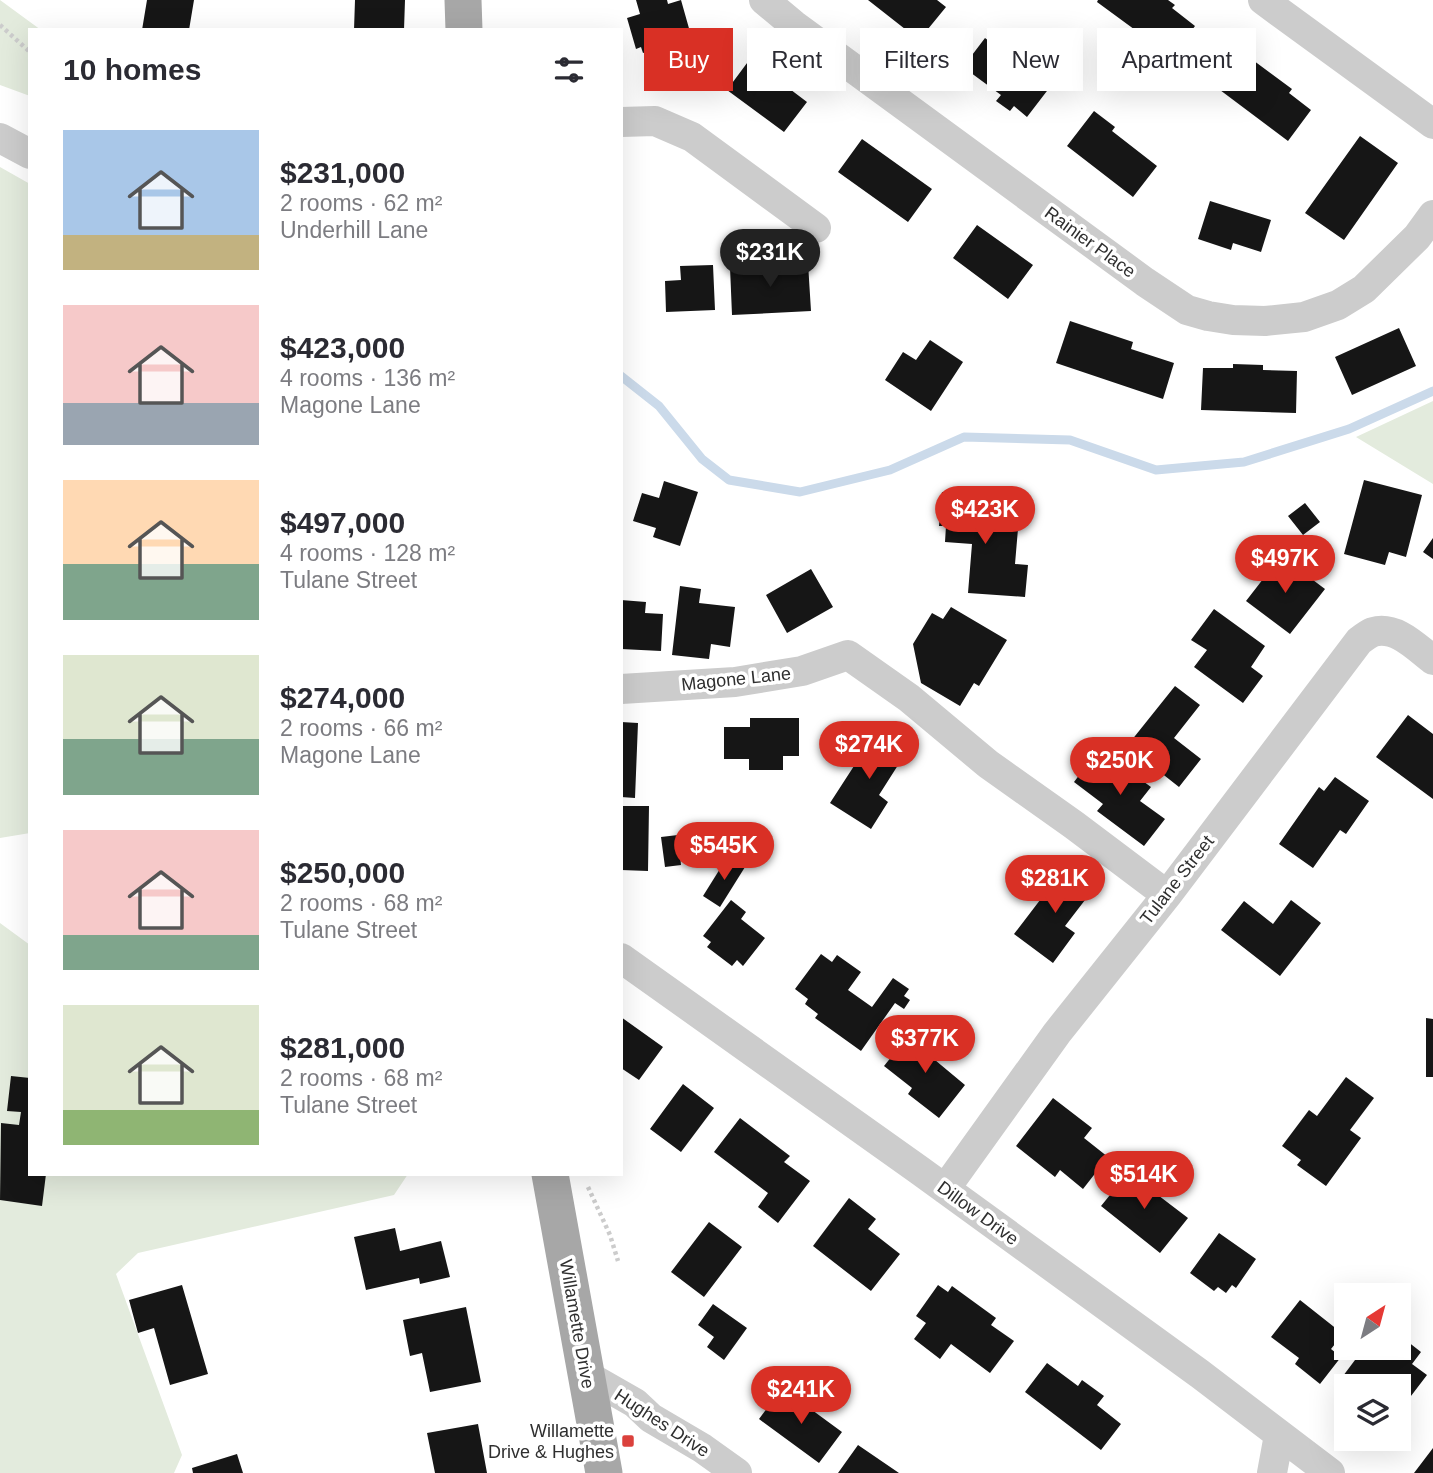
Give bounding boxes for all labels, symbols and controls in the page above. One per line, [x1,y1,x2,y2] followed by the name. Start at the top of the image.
[644,28,733,91] chip: Buy
[747,28,846,91] chip: Rent
[860,28,973,91] chip: Filters
[987,28,1083,91] chip: New
[1097,28,1256,91] chip: Apartment
[550,51,588,89] icon: filters
[63,53,201,86] text: 10 homes
[280,156,405,189] text: $231,000
[119,158,203,242] icon: home
[280,190,442,216] text: 2 rooms · 62 m²
[1041,202,1139,282] street label: Rainier Place
[280,217,428,243] text: Underhill Lane
[721,230,819,289] pin: $231K
[736,239,804,265] text: $231K
[280,331,405,364] text: $423,000
[119,333,203,417] icon: home
[280,365,455,391] text: 4 rooms · 136 m²
[280,392,421,418] text: Magone Lane
[936,486,1034,546] pin: $423K
[951,496,1019,522] text: $423K
[280,506,405,539] text: $497,000
[119,508,203,592] icon: home
[1236,536,1334,595] pin: $497K
[280,540,455,566] text: 4 rooms · 128 m²
[1251,545,1319,571] text: $497K
[280,567,417,593] text: Tulane Street
[680,663,792,695] street label: Magone Lane
[280,681,405,714] text: $274,000
[119,683,203,767] icon: home
[280,715,442,741] text: 2 rooms · 66 m²
[820,722,918,781] pin: $274K
[835,731,903,757] text: $274K
[1071,738,1169,797] pin: $250K
[280,742,421,768] text: Magone Lane
[1086,747,1154,773] text: $250K
[675,822,773,882] pin: $545K
[690,832,758,858] text: $545K
[1136,832,1218,928] street label: Tulane Street
[280,856,405,889] text: $250,000
[1006,856,1104,915] pin: $281K
[119,858,203,942] icon: home
[1021,865,1089,891] text: $281K
[280,890,442,916] text: 2 rooms · 68 m²
[280,917,417,943] text: Tulane Street
[876,1016,974,1075] pin: $377K
[891,1025,959,1051] text: $377K
[280,1031,405,1064] text: $281,000
[119,1033,203,1117] icon: home
[280,1065,442,1091] text: 2 rooms · 68 m²
[280,1092,417,1118] text: Tulane Street
[1095,1152,1193,1211] pin: $514K
[1110,1161,1178,1187] text: $514K
[934,1177,1022,1249] street label: Dillow Drive
[556,1258,598,1390] street label: Willamette Drive
[1334,1283,1410,1360] north arrow
[1334,1283,1411,1451] map controls
[752,1366,850,1426] pin: $241K
[1334,1374,1411,1451] button: layers
[767,1376,835,1402] text: $241K
[611,1385,713,1461] street label: Hughes Drive
[488,1421,614,1462] place label: Willamette Drive & Hughes
[620,1433,636,1449] marker: Willamette Drive & Hughes

